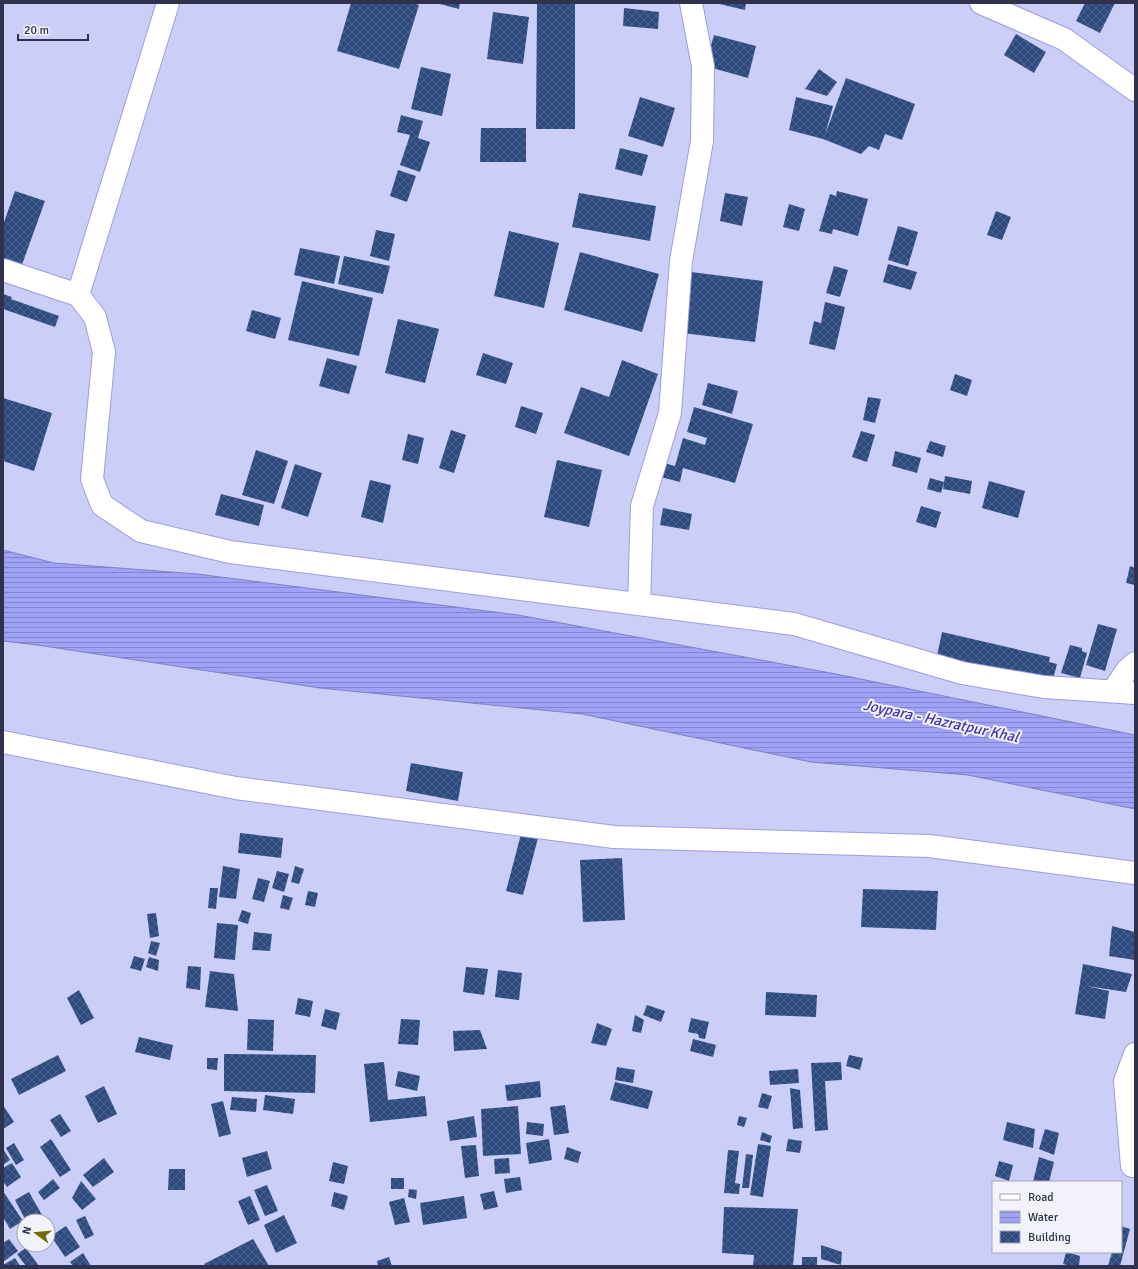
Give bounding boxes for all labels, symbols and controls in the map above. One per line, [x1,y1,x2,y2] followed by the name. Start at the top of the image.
[18,16,88,42] scale bar
[24,23,49,38] text: 20 m
[862,696,1022,747] water label: Joypara - Hazratpur Khal
[992,1181,1122,1253] legend
[1028,1190,1054,1205] text: Road
[1028,1210,1059,1225] text: Water
[16,1213,56,1253] north arrow
[20,1225,34,1236] text: N
[1028,1230,1071,1245] text: Building

